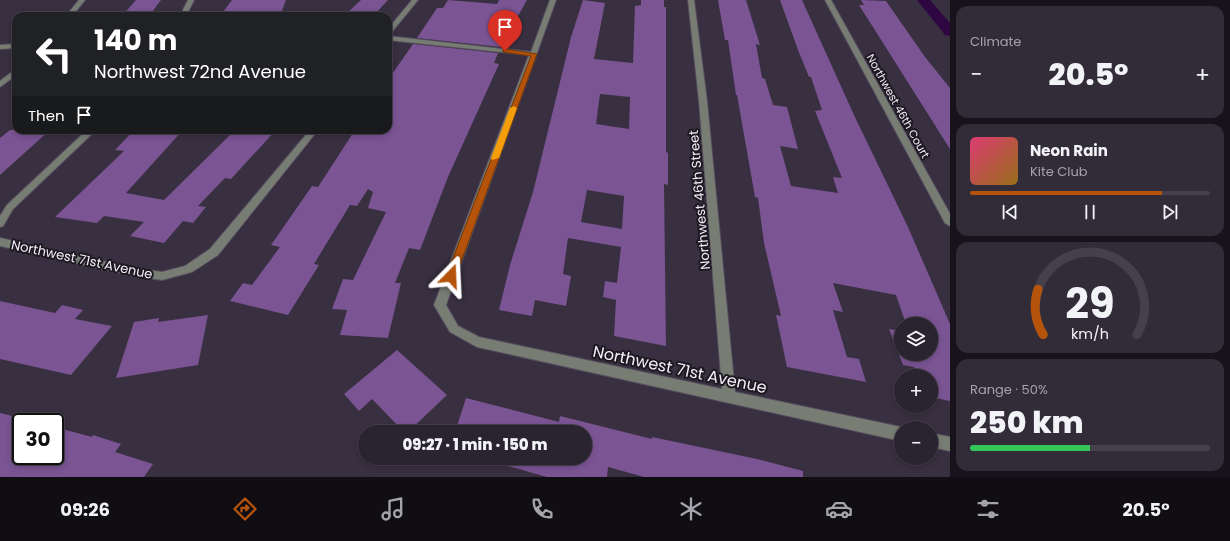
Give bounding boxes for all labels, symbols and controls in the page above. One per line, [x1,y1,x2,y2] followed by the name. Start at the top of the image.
[488,10,522,51] pin
[494,16,516,38] icon: arrive
[94,21,177,60] text: 140 m
[28,28,80,80] icon: left
[970,32,1021,51] text: Climate
[863,51,933,161] street label: Northwest 46th Court
[1049,53,1128,96] text: 20.5°
[94,59,306,84] text: Northwest 72nd Avenue
[970,59,982,90] text: −
[1195,59,1210,90] text: +
[73,104,95,126] icon: arrive
[28,105,65,126] text: Then
[684,129,715,271] street label: Northwest 46th Street
[1030,140,1108,161] text: Neon Rain
[1030,162,1088,181] text: Kite Club
[999,201,1021,223] icon: previous
[1079,201,1101,223] icon: pause
[1159,201,1181,223] icon: next
[9,235,154,284] street label: Northwest 71st Avenue
[430,255,472,297] position arrow
[1065,274,1115,333] text: 29
[894,317,938,465] map controls
[894,317,938,361] button: layers
[1071,324,1109,344] text: km/h
[591,340,769,399] street label: Northwest 71st Avenue
[894,369,938,413] button: +
[970,380,1048,399] text: Range · 50%
[970,401,1084,444] text: 250 km
[12,413,64,465] speed limit sign: 30
[894,421,938,465] button: −
[403,434,547,455] text: 09:27 · 1 min · 150 m
[231,495,259,523] icon: directions
[379,495,407,523] icon: music
[528,495,556,523] icon: phone
[677,495,705,523] icon: climate
[825,495,853,523] icon: car
[974,495,1002,523] icon: filters
[60,497,110,522] text: 09:26
[1122,497,1170,522] text: 20.5°

